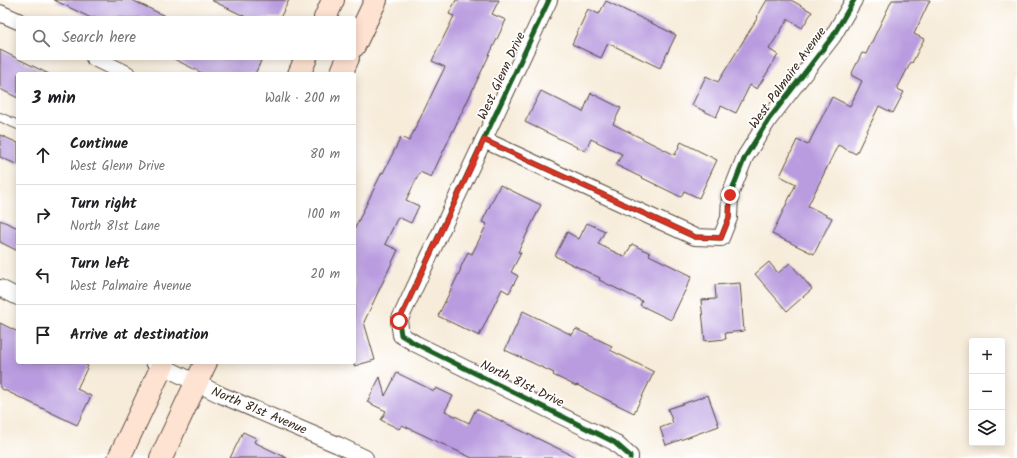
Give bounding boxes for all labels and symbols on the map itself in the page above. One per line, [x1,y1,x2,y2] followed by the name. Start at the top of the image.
[744,23,832,133] street label: West Palmaire Avenue
[472,28,532,123] street label: West Glenn Drive
[721,186,739,204] route end
[390,312,408,330] route start
[476,355,568,413] street label: North 81st Drive
[208,381,310,441] street label: North 81st Avenue

